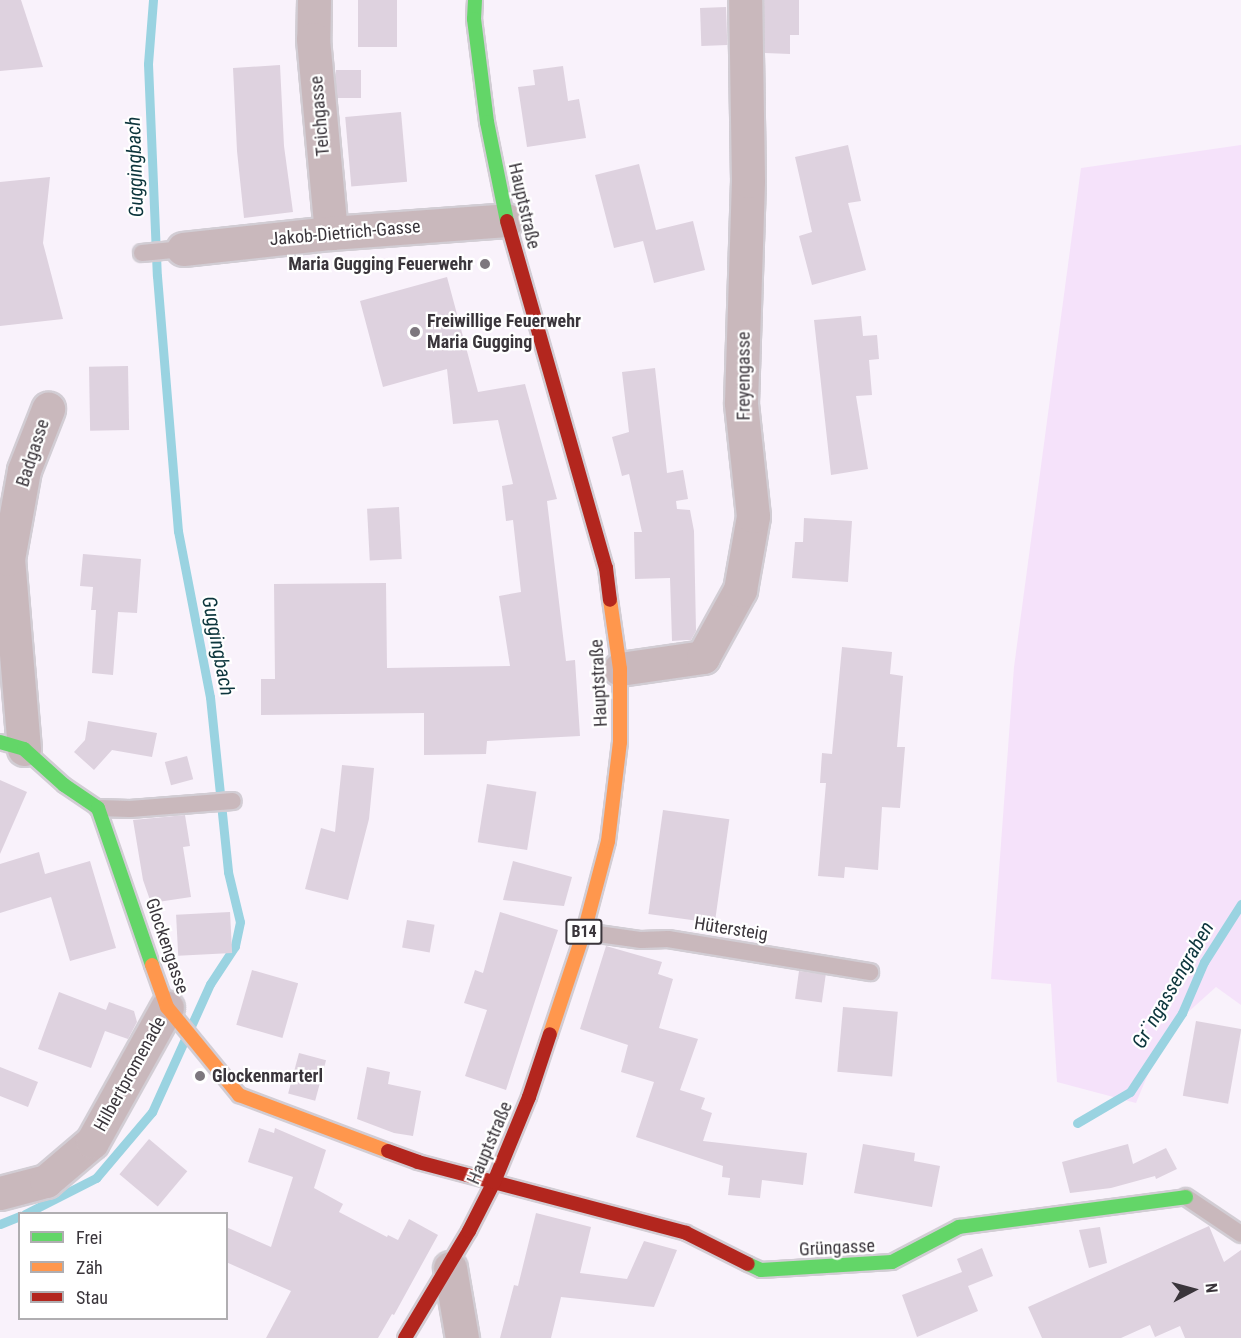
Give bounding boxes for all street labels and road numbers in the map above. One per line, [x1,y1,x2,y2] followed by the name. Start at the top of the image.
[306,75,334,157] street label: Teichgasse
[504,161,544,251] street label: Hauptstraße
[269,216,421,250] street label: Jakob-Dietrich-Gasse
[733,332,755,420] street label: Freyengasse
[12,417,54,489] street label: Badgasse
[586,639,612,727] street label: Hauptstraße
[141,895,193,997] street label: Glockengasse
[693,913,769,945] street label: Hütersteig
[564,919,604,945] road number: B14
[90,1013,170,1135] street label: Hilbertpromenade
[463,1098,517,1188] street label: Hauptstraße
[799,1235,875,1261] street label: Grüngasse

